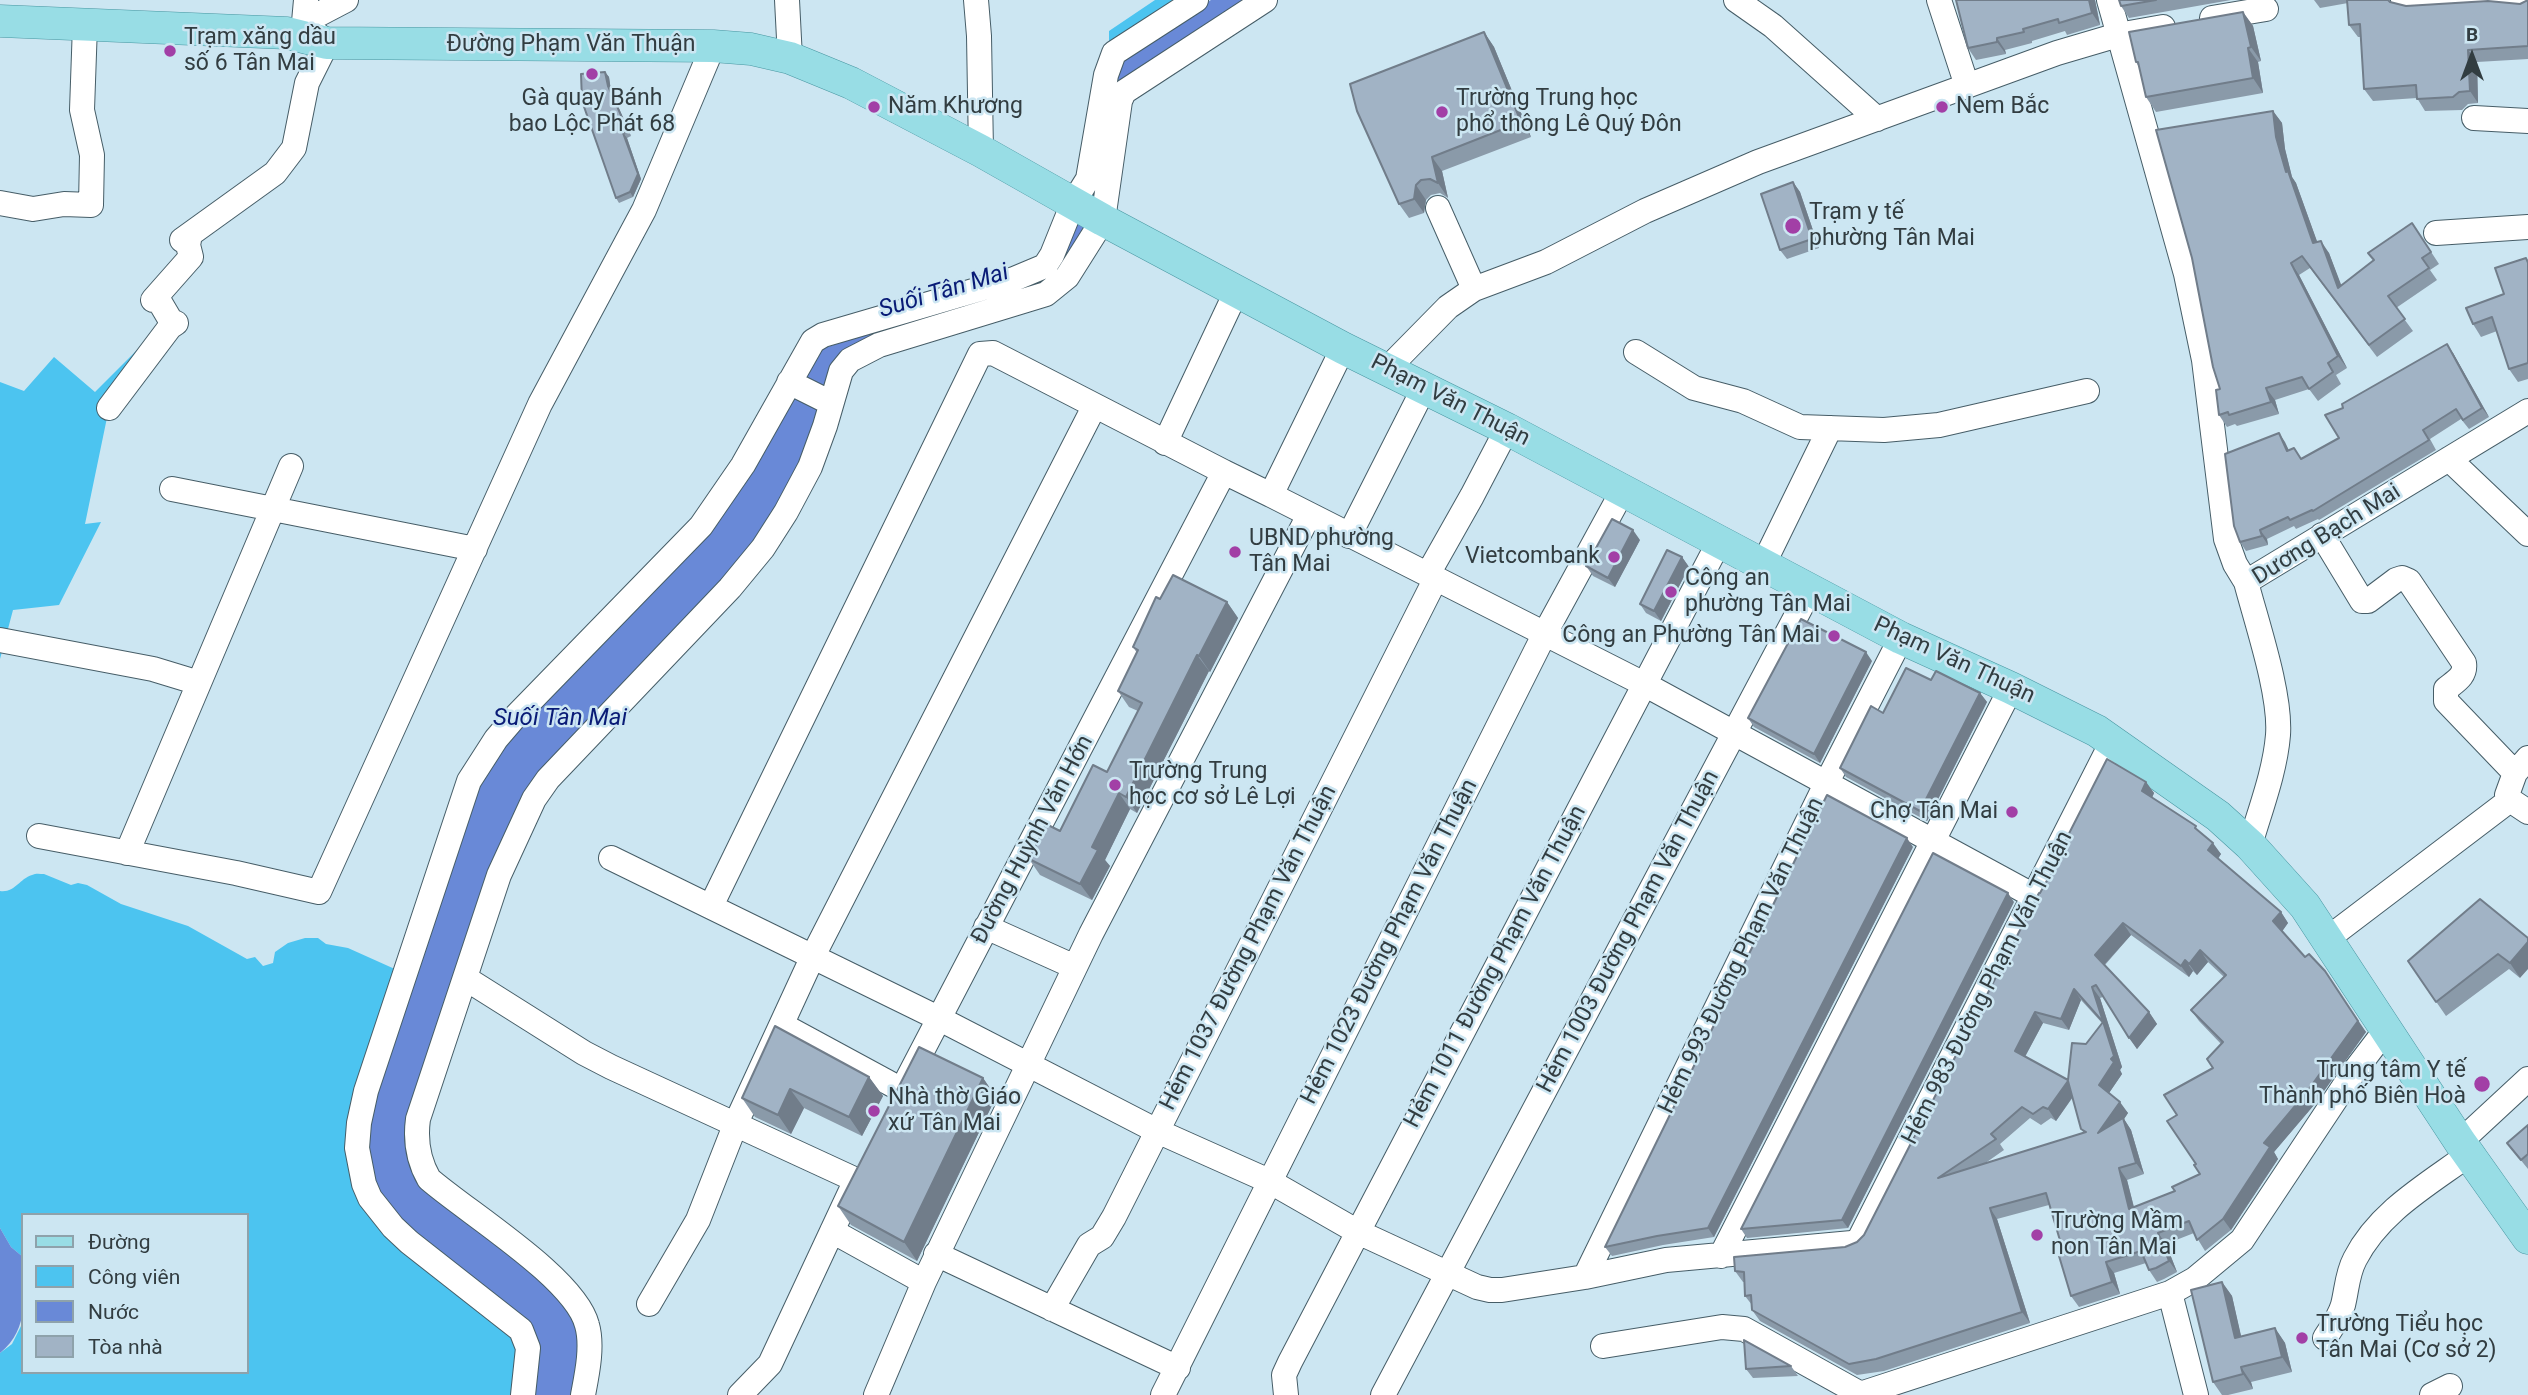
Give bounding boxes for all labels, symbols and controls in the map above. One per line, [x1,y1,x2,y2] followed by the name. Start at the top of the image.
[2437,21,2507,91] north arrow
[2466,23,2478,46] text: B
[184,24,336,78] place label: Trạm xăng dầu số 6 Tân Mai
[446,31,696,59] street label: Đường Phạm Văn Thuận
[162,43,178,59] marker: Trạm xăng dầu số 6 Tân Mai
[584,66,600,82] marker: Gà quay Bánh bao Lộc Phát 68
[509,85,675,139] place label: Gà quay Bánh bao Lộc Phát 68
[1456,85,1682,139] place label: Trường Trung học phổ thông Lê Quý Đôn
[888,93,1023,121] place label: Năm Khương
[1956,93,2049,121] place label: Nem Bắc
[866,99,882,115] marker: Năm Khương
[1934,99,1950,115] marker: Nem Bắc
[1434,104,1450,120] marker: Trường Trung học phổ thông Lê Quý Đôn
[1809,199,1975,253] place label: Trạm y tế phường Tân Mai
[1783,216,1803,236] marker: Trạm y tế phường Tân Mai
[876,259,1012,325] water label: Suối Tân Mai
[1366,349,1534,453] street label: Phạm Văn Thuận
[2248,478,2406,592] street label: Dương Bạch Mai
[1249,525,1394,579] place label: UBND phường Tân Mai
[1465,543,1600,571] place label: Vietcombank
[1227,544,1243,560] marker: UBND phường Tân Mai
[1606,549,1622,565] marker: Vietcombank
[1685,565,1851,619] place label: Công an phường Tân Mai
[1663,584,1679,600] marker: Công an phường Tân Mai
[1869,612,2039,710] street label: Phạm Văn Thuận
[1562,622,1820,650] place label: Công an Phường Tân Mai
[1826,628,1842,644] marker: Công an Phường Tân Mai
[493,705,627,733] water label: Suối Tân Mai
[966,731,1100,949] street label: Đường Huỳnh Văn Hớn
[1129,758,1296,812] place label: Trường Trung học cơ sở Lê Lợi
[1532,766,1726,1098] street label: Hẻm 1003 Đường Phạm Văn Thuận
[1296,775,1484,1109] street label: Hẻm 1023 Đường Phạm Văn Thuận
[1107,777,1123,793] marker: Trường Trung học cơ sở Lê Lợi
[1155,781,1343,1115] street label: Hẻm 1037 Đường Phạm Văn Thuận
[1653,794,1831,1118] street label: Hẻm 993 Đường Phạm Văn Thuận
[1870,798,1998,826] place label: Chợ Tân Mai
[1399,801,1593,1133] street label: Hẻm 1011 Đường Phạm Văn Thuận
[2004,804,2020,820] marker: Chợ Tân Mai
[1897,827,2079,1149] street label: Hẻm 983 Đường Phạm Văn Thuận
[2259,1057,2466,1111] place label: Trung tâm Y tế Thành phố Biên Hoà
[2472,1074,2492,1094] marker: Trung tâm Y tế Thành phố Biên Hoà
[888,1084,1021,1138] place label: Nhà thờ Giáo xứ Tân Mai
[866,1103,882,1119] marker: Nhà thờ Giáo xứ Tân Mai
[2051,1208,2183,1262] place label: Trường Mầm non Tân Mai
[21,1213,248,1374] legend
[2029,1227,2045,1243] marker: Trường Mầm non Tân Mai
[88,1230,150,1254] text: Đường
[88,1265,180,1289] text: Công viên
[88,1300,139,1324] text: Nước
[2316,1311,2497,1365] place label: Trường Tiểu học Tân Mai (Cơ sở 2)
[2294,1330,2310,1346] marker: Trường Tiểu học Tân Mai (Cơ sở 2)
[88,1335,163,1359] text: Tòa nhà

